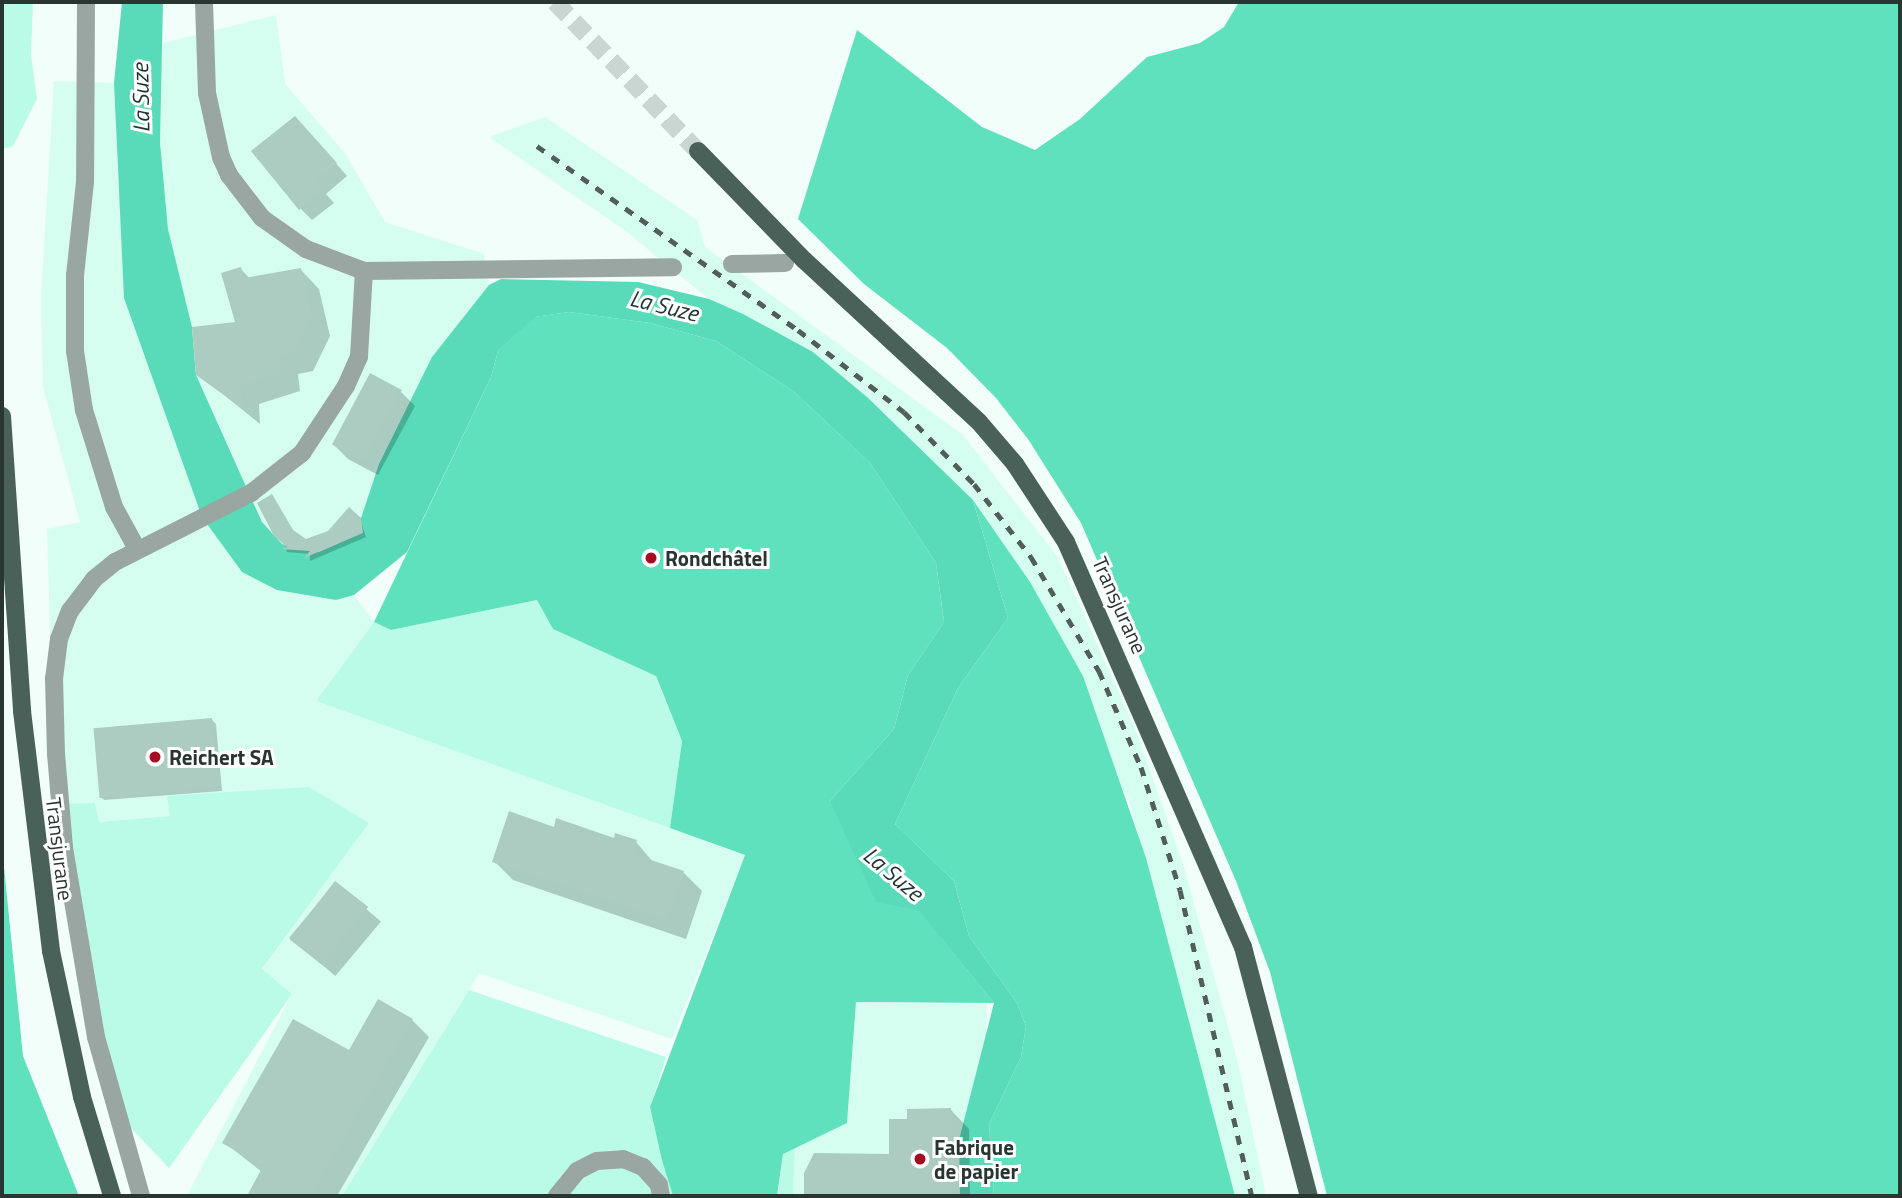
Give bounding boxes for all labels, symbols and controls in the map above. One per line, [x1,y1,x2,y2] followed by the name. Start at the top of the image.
[127,63,155,133] water label: La Suze
[627,284,701,328] water label: La Suze
[665,545,768,571] place label: Rondchâtel
[643,550,659,566] marker: Rondchâtel
[1087,553,1153,657] street label: Transjurane
[169,744,274,770] place label: Reichert SA
[147,749,163,765] marker: Reichert SA
[41,796,79,902] street label: Transjurane
[858,841,928,907] water label: La Suze
[934,1134,1018,1184] place label: Fabrique de papier
[912,1151,928,1167] marker: Fabrique de papier

